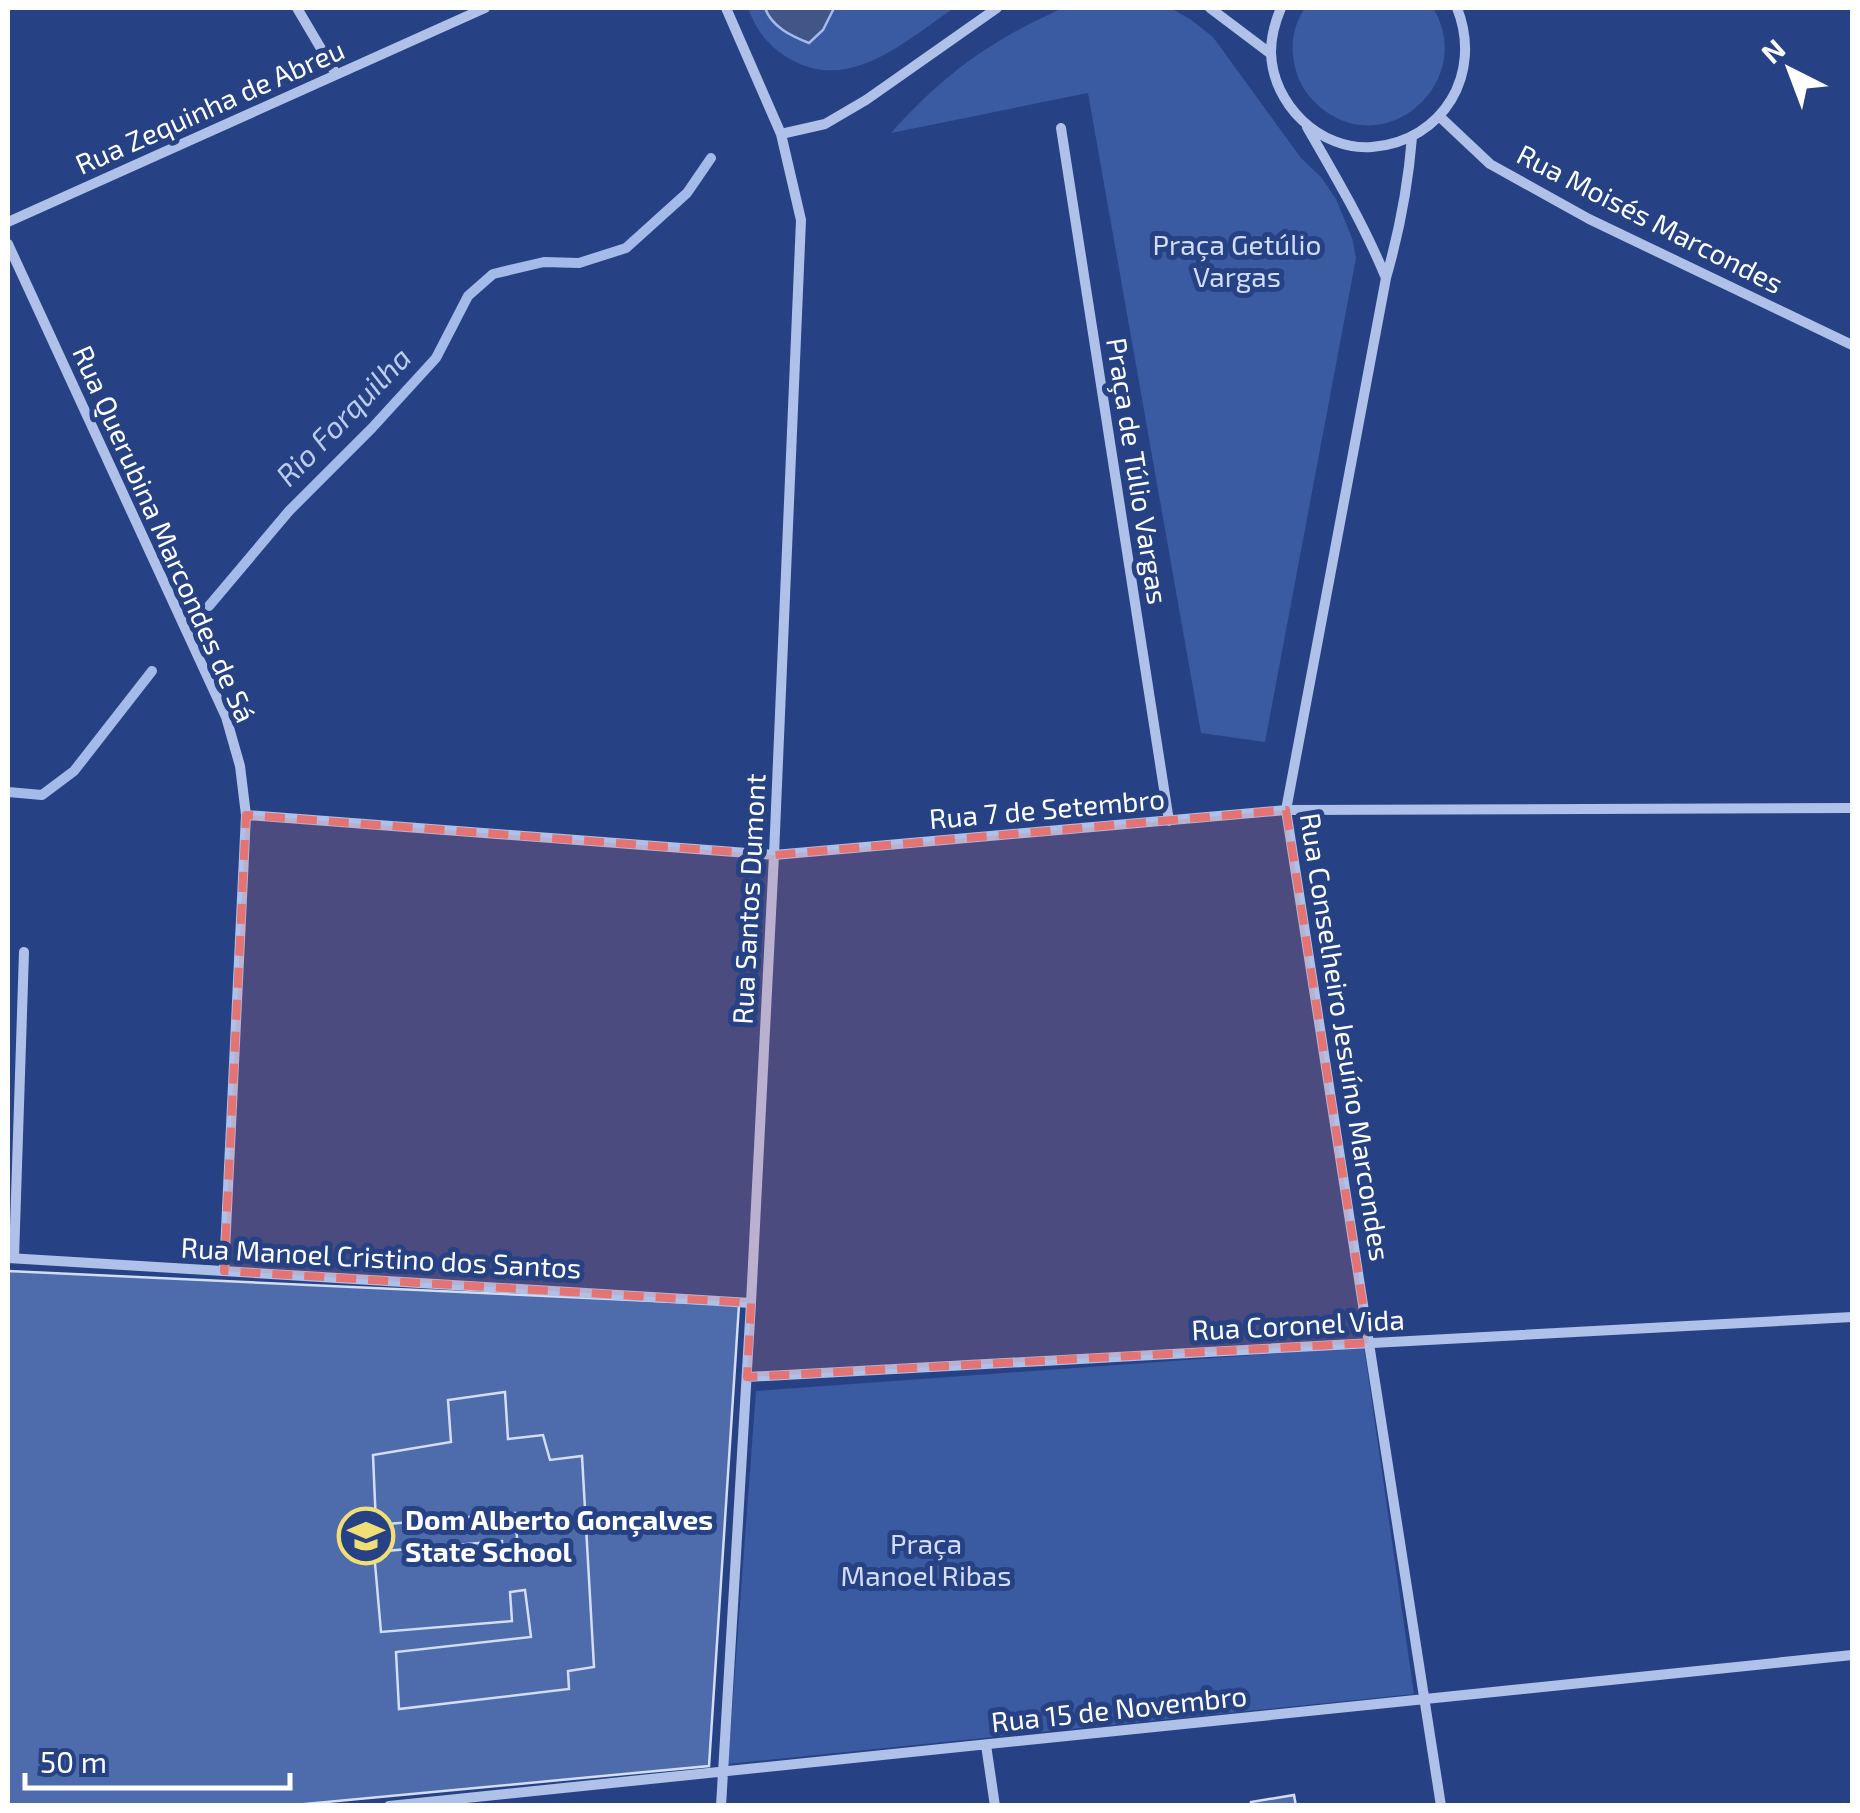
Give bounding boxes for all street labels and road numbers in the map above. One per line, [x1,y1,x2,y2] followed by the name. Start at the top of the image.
[70,31,349,181] street label: Rua Zequinha de Abreu
[1512,136,1789,300] street label: Rua Moisés Marcondes
[1099,335,1176,607] street label: Praça de Túlio Vargas
[66,340,264,727] street label: Rua Querubina Marcondes de Sá
[724,773,772,1025] street label: Rua Santos Dumont
[928,781,1166,835] street label: Rua 7 de Setembro
[1294,810,1398,1263] street label: Rua Conselheiro Jesuíno Marcondes
[180,1230,582,1284] street label: Rua Manoel Cristino dos Santos
[1190,1301,1405,1347] street label: Rua Coronel Vida
[989,1678,1248,1738] street label: Rua 15 de Novembro

